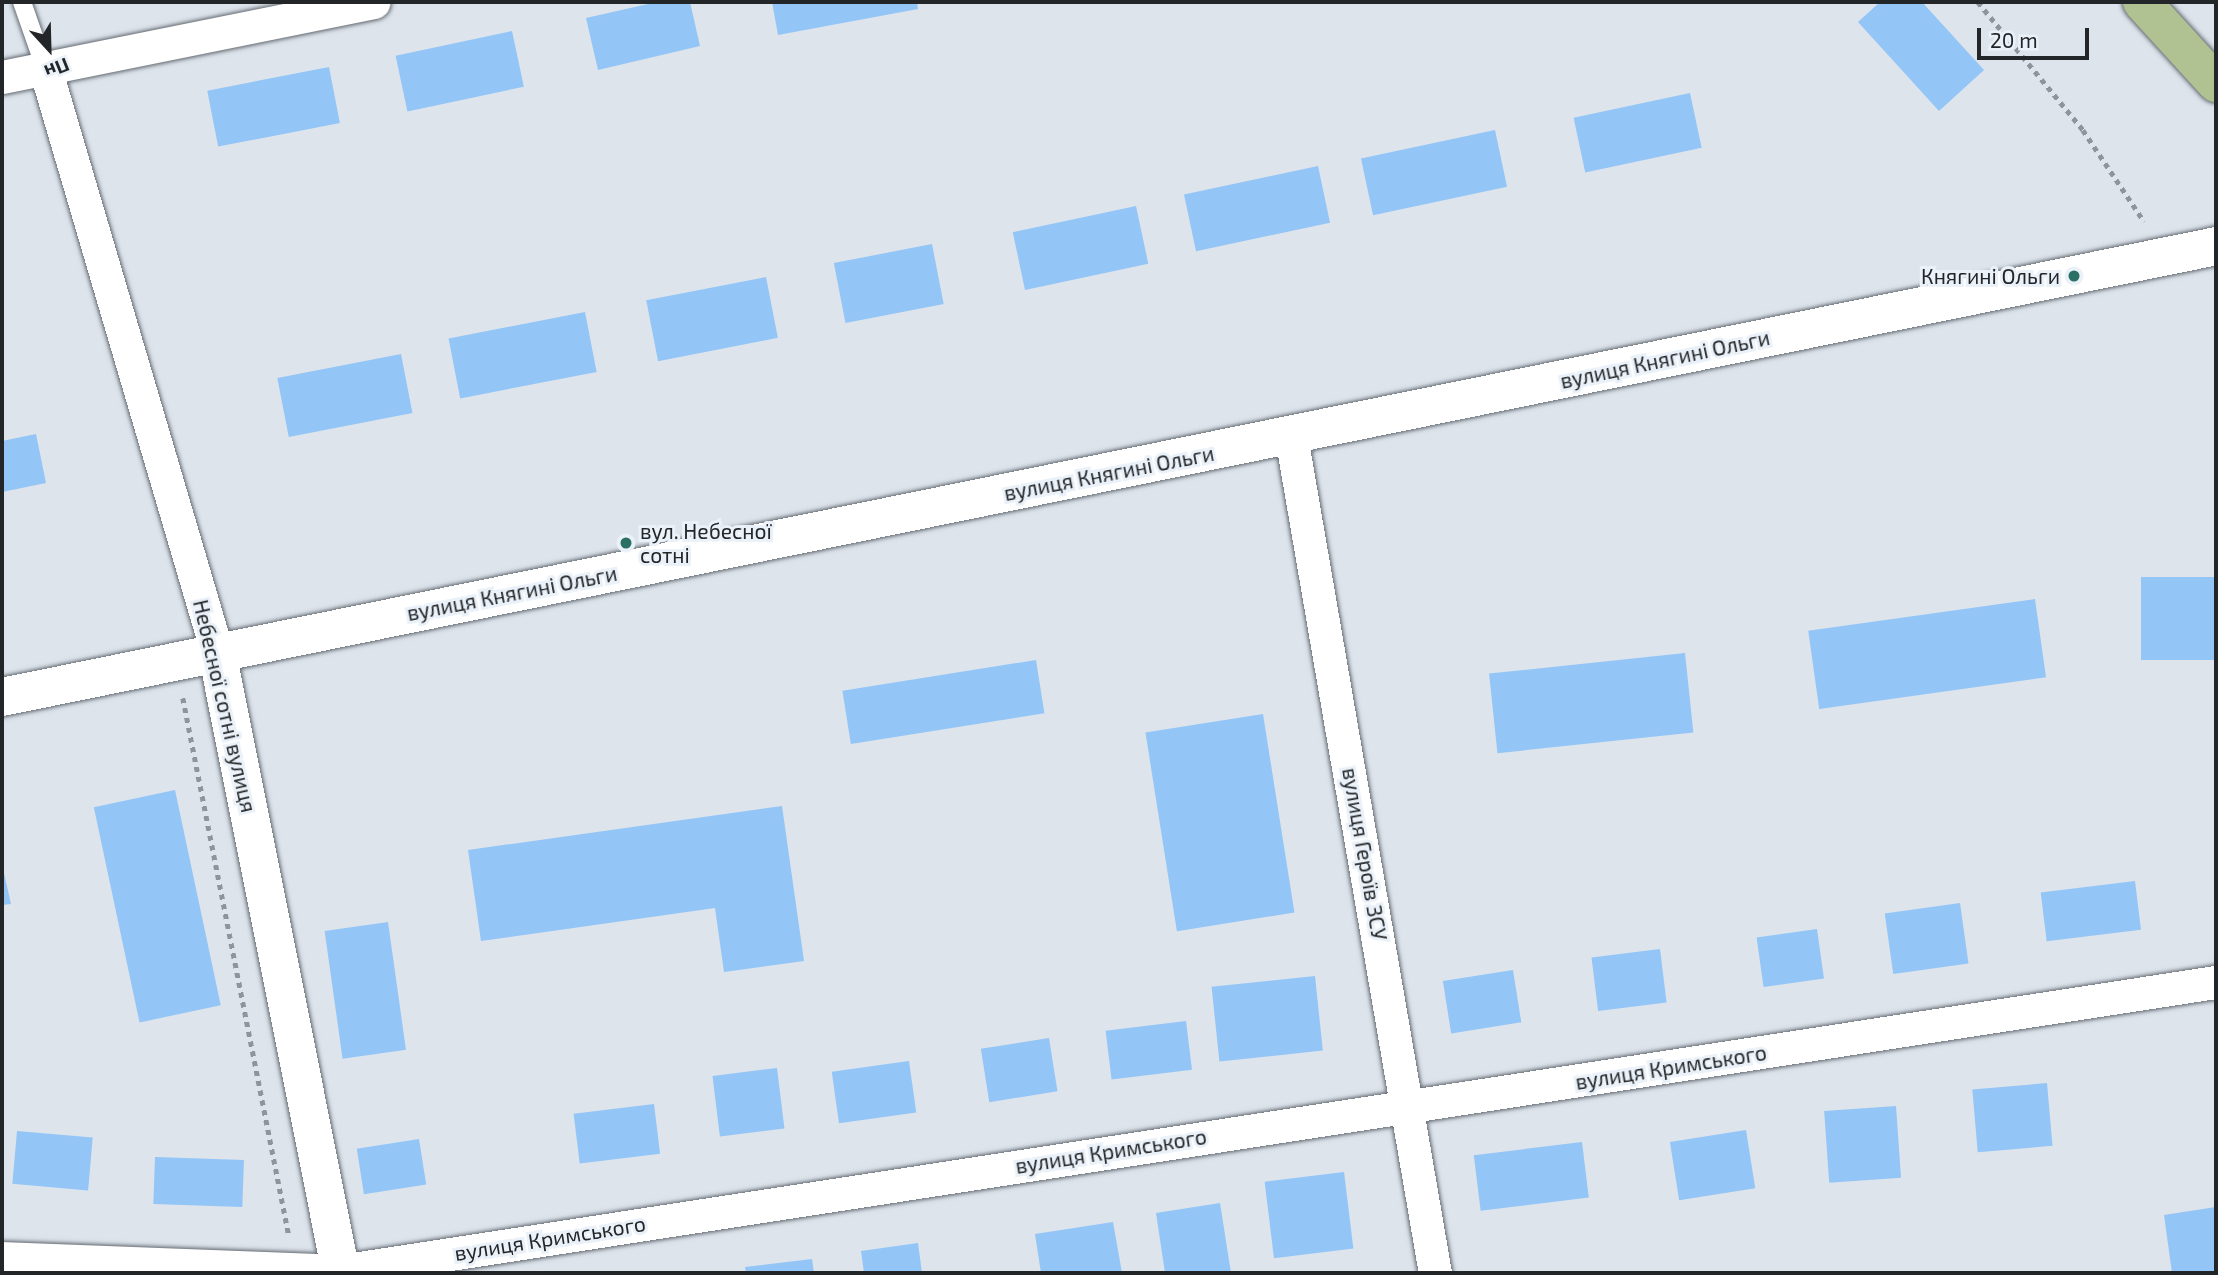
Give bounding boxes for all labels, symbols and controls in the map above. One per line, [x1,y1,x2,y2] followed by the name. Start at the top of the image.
[14,14,84,84] north arrow
[1980,14,2092,58] scale bar
[1990,27,2038,52] text: 20 m
[41,54,73,84] text: Пн
[1921,263,2060,289] place label: Княгині Ольги
[2066,268,2082,284] marker: Княгині Ольги
[1558,324,1772,394] street label: вулиця Княгині Ольги
[1002,440,1216,506] street label: вулиця Княгині Ольги
[640,518,772,568] place label: вул. Небесної сотні
[618,535,634,551] marker: вул. Небесної сотні
[405,560,619,626] street label: вулиця Княгині Ольги
[188,597,262,815] street label: Небесної сотні вулиця
[1337,766,1393,942] street label: вулиця Героїв ЗСУ
[1574,1039,1768,1095] street label: вулиця Кримського
[1014,1123,1208,1179] street label: вулиця Кримського
[453,1210,647,1266] street label: вулиця Кримського

